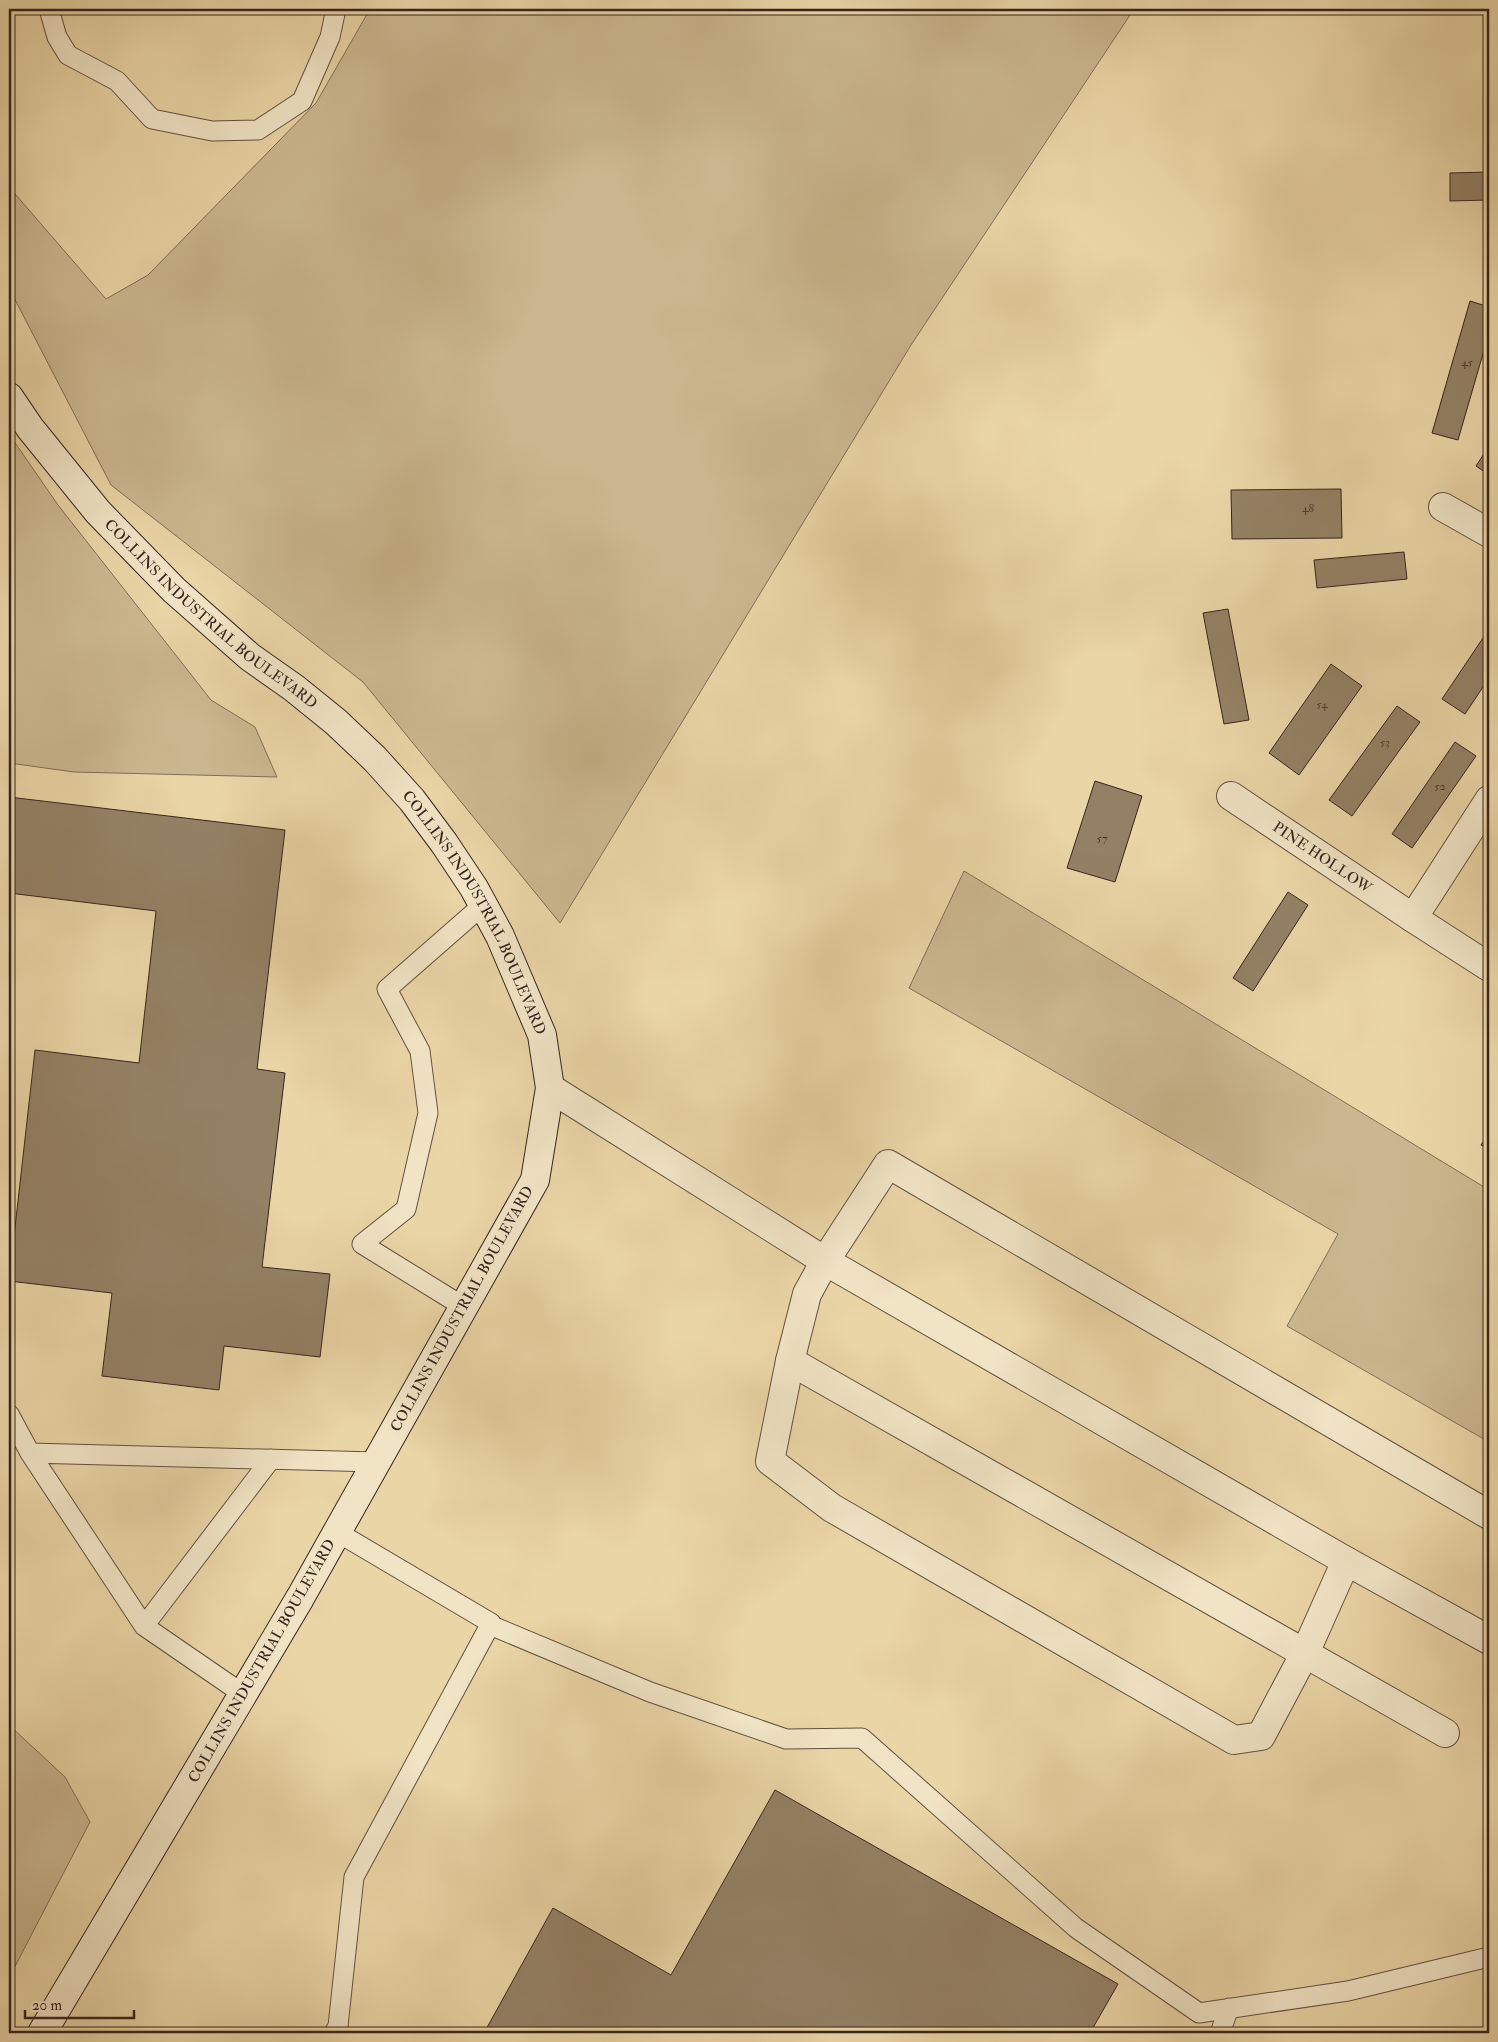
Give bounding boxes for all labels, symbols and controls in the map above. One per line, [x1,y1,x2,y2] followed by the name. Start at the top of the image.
[1461,355,1474,370] house number: 45
[1302,501,1314,516] house number: 48
[100,515,321,713] street label: COLLINS INDUSTRIAL BOULEVARD
[1316,697,1328,712] house number: 54
[1380,735,1390,750] house number: 53
[1434,779,1446,794] house number: 52
[398,786,550,1038] street label: COLLINS INDUSTRIAL BOULEVARD
[1269,817,1376,898] street label: PINE HOLLOW
[1097,831,1108,846] house number: 57
[386,1183,538,1435] street label: COLLINS INDUSTRIAL BOULEVARD
[184,1536,340,1786] street label: COLLINS INDUSTRIAL BOULEVARD
[25,1987,134,2019] scale bar
[32,1996,62,2015] text: 20 m

